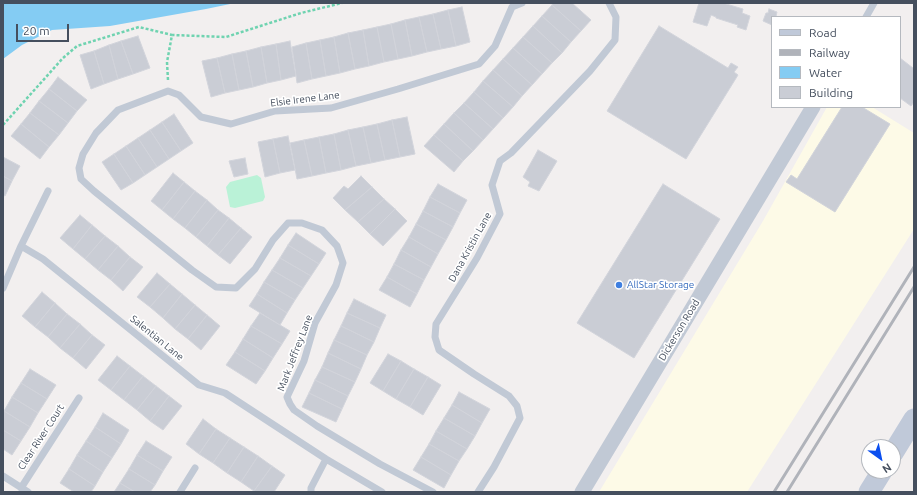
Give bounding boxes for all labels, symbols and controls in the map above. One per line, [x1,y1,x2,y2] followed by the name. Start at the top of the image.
[18,16,71,42] scale bar
[771,16,901,108] legend
[23,24,50,37] text: 20 m
[809,26,837,39] text: Road
[809,46,850,59] text: Railway
[809,66,842,79] text: Water
[809,86,853,99] text: Building
[270,89,340,109] street label: Elsie Irene Lane
[446,210,494,284] street label: Dana Kristin Lane
[627,279,694,291] place label: AllStar Storage
[614,280,624,290] marker: AllStar Storage
[656,297,702,363] street label: Dickerson Road
[128,313,186,363] street label: Salentian Lane
[275,313,315,393] street label: Mark Jeffrey Lane
[15,402,67,472] street label: Clear River Court
[861,439,901,479] north arrow
[880,461,894,475] text: N

